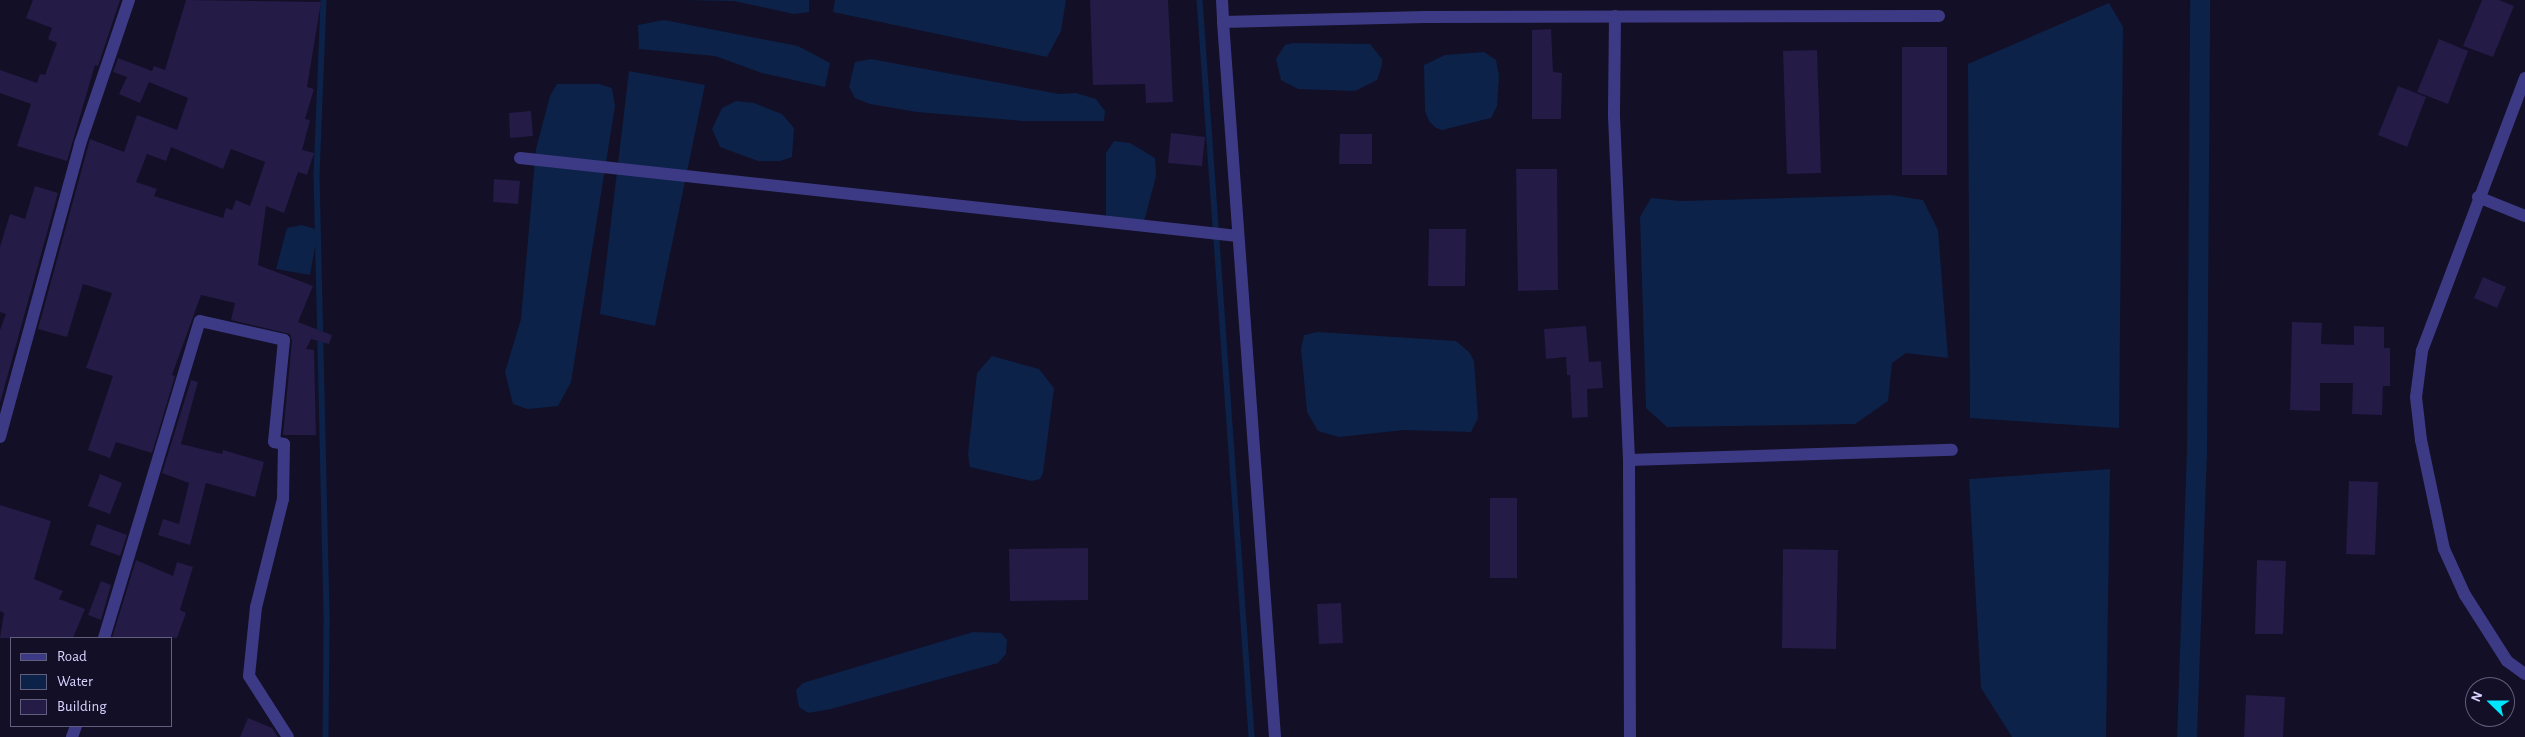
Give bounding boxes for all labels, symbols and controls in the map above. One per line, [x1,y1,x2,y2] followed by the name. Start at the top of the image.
[10,637,172,727] legend
[57,649,87,664] text: Road
[57,674,93,689] text: Water
[2465,677,2515,727] north arrow
[2469,690,2485,704] text: N
[57,699,107,714] text: Building

